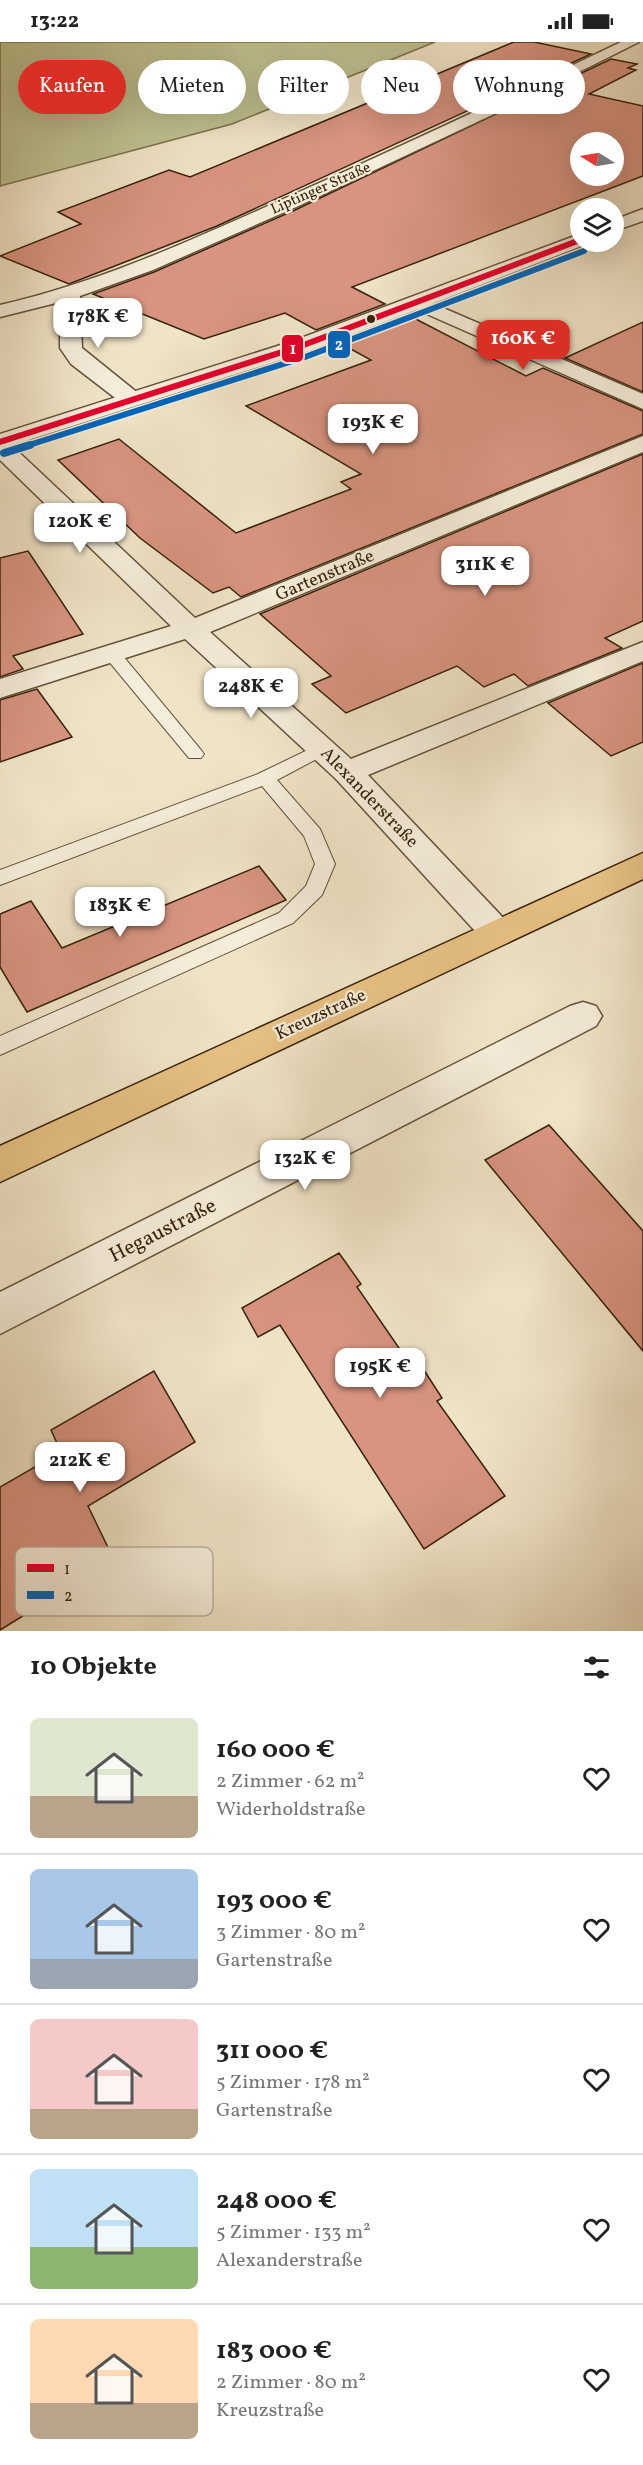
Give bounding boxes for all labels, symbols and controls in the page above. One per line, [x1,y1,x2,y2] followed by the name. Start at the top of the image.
[30,6,79,37] text: 13:22
[18,60,126,114] chip: Kaufen
[138,60,246,114] chip: Mieten
[258,60,349,114] chip: Filter
[361,60,441,114] chip: Neu
[453,60,585,114] chip: Wohnung
[570,132,624,186] north arrow
[570,132,624,252] map controls
[268,158,374,220] street label: Liptinger Straße
[570,198,624,252] button: layers
[49,298,147,349] pin: 178K €
[67,303,129,331] text: 178K €
[365,313,377,325] unlabelled marker
[474,320,572,371] pin: 160K €
[491,325,555,353] text: 160K €
[327,330,351,359] line badge: 2
[281,334,304,363] line badge: 1
[335,335,343,357] text: 2
[290,339,296,361] text: 1
[324,404,422,455] pin: 193K €
[342,409,404,437] text: 193K €
[31,503,129,554] pin: 120K €
[48,508,112,536] text: 120K €
[272,544,378,608] street label: Gartenstraße
[436,546,534,597] pin: 311K €
[455,551,515,579] text: 311K €
[202,668,300,719] pin: 248K €
[218,673,284,701] text: 248K €
[314,742,424,854] street label: Alexanderstraße
[71,887,169,938] pin: 183K €
[89,892,151,920] text: 183K €
[272,983,370,1047] street label: Kreuzstraße
[256,1140,354,1191] pin: 132K €
[274,1145,336,1173] text: 132K €
[104,1192,222,1270] street label: Hegaustraße
[331,1348,429,1399] pin: 195K €
[349,1353,411,1381] text: 195K €
[31,1442,129,1493] pin: 212K €
[49,1447,111,1475] text: 212K €
[15,1547,213,1616] legend
[64,1559,70,1581] text: 1
[64,1586,73,1608] text: 2
[30,1649,157,1685] text: 10 Objekte
[580,1651,613,1684] icon: filters
[216,1732,335,1768] text: 160 000 €
[78,1742,150,1814] icon: home
[580,1762,613,1795] icon: heart
[216,1768,365,1796] text: 2 Zimmer · 62 m²
[216,1796,366,1824] text: Widerholdstraße
[216,1883,332,1919] text: 193 000 €
[78,1893,150,1965] icon: home
[580,1913,613,1946] icon: heart
[216,1919,365,1947] text: 3 Zimmer · 80 m²
[216,1947,333,1975] text: Gartenstraße
[216,2033,328,2069] text: 311 000 €
[78,2043,150,2115] icon: home
[580,2063,613,2096] icon: heart
[216,2069,370,2097] text: 5 Zimmer · 178 m²
[216,2097,333,2125] text: Gartenstraße
[216,2183,337,2219] text: 248 000 €
[78,2193,150,2265] icon: home
[580,2213,613,2246] icon: heart
[216,2219,371,2247] text: 5 Zimmer · 133 m²
[216,2247,362,2275] text: Alexanderstraße
[216,2333,332,2369] text: 183 000 €
[78,2343,150,2415] icon: home
[580,2363,613,2396] icon: heart
[216,2369,366,2397] text: 2 Zimmer · 80 m²
[216,2397,324,2425] text: Kreuzstraße

